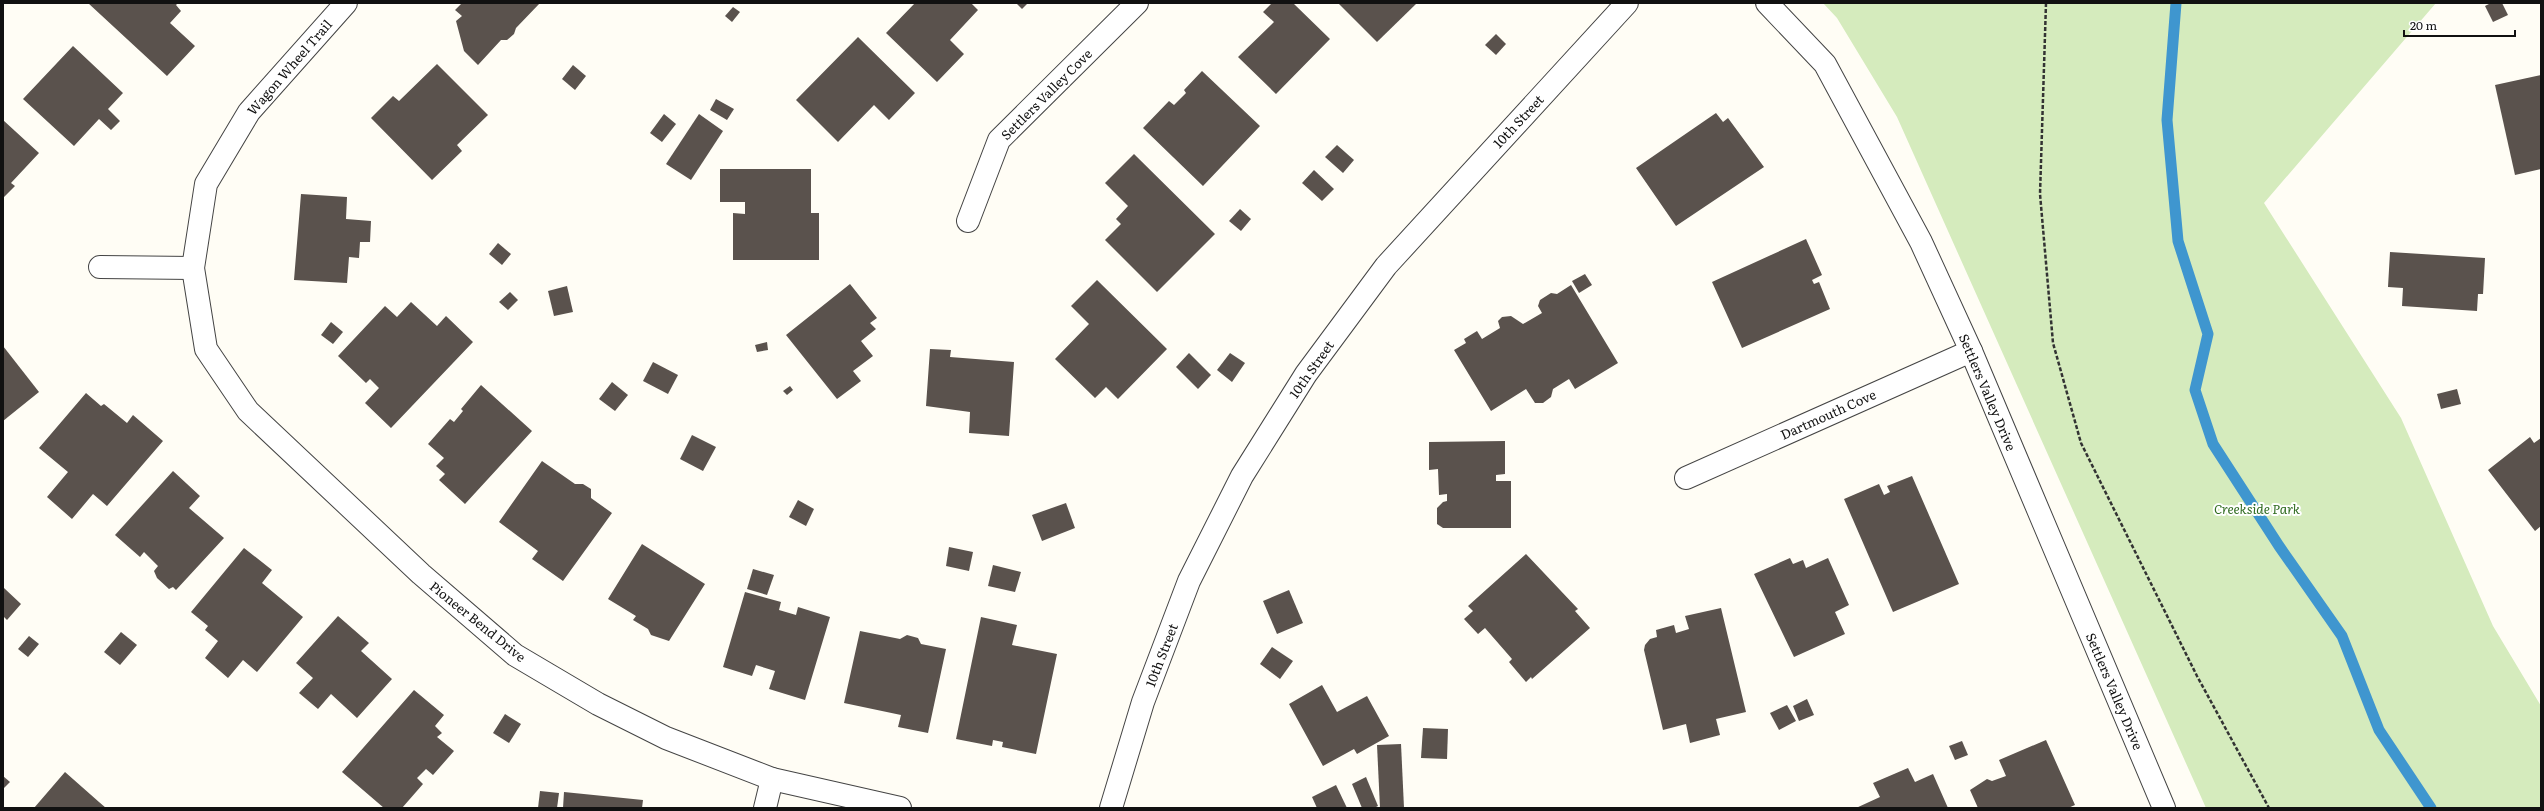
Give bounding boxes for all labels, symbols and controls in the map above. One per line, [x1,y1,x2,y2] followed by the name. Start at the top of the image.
[2404,12,2515,38] scale bar
[242,15,336,119] street label: Wagon Wheel Trail
[2410,16,2437,34] text: 20 m
[996,44,1096,144] street label: Settlers Valley Cove
[1488,90,1548,152] street label: 10th Street
[1955,331,2021,454] street label: Settlers Valley Drive
[1284,336,1338,402] street label: 10th Street
[1777,384,1879,444] street label: Dartmouth Cove
[2214,499,2301,518] park label: Creekside Park
[426,576,530,666] street label: Pioneer Bend Drive
[1140,620,1182,689] street label: 10th Street
[2082,630,2148,753] street label: Settlers Valley Drive

